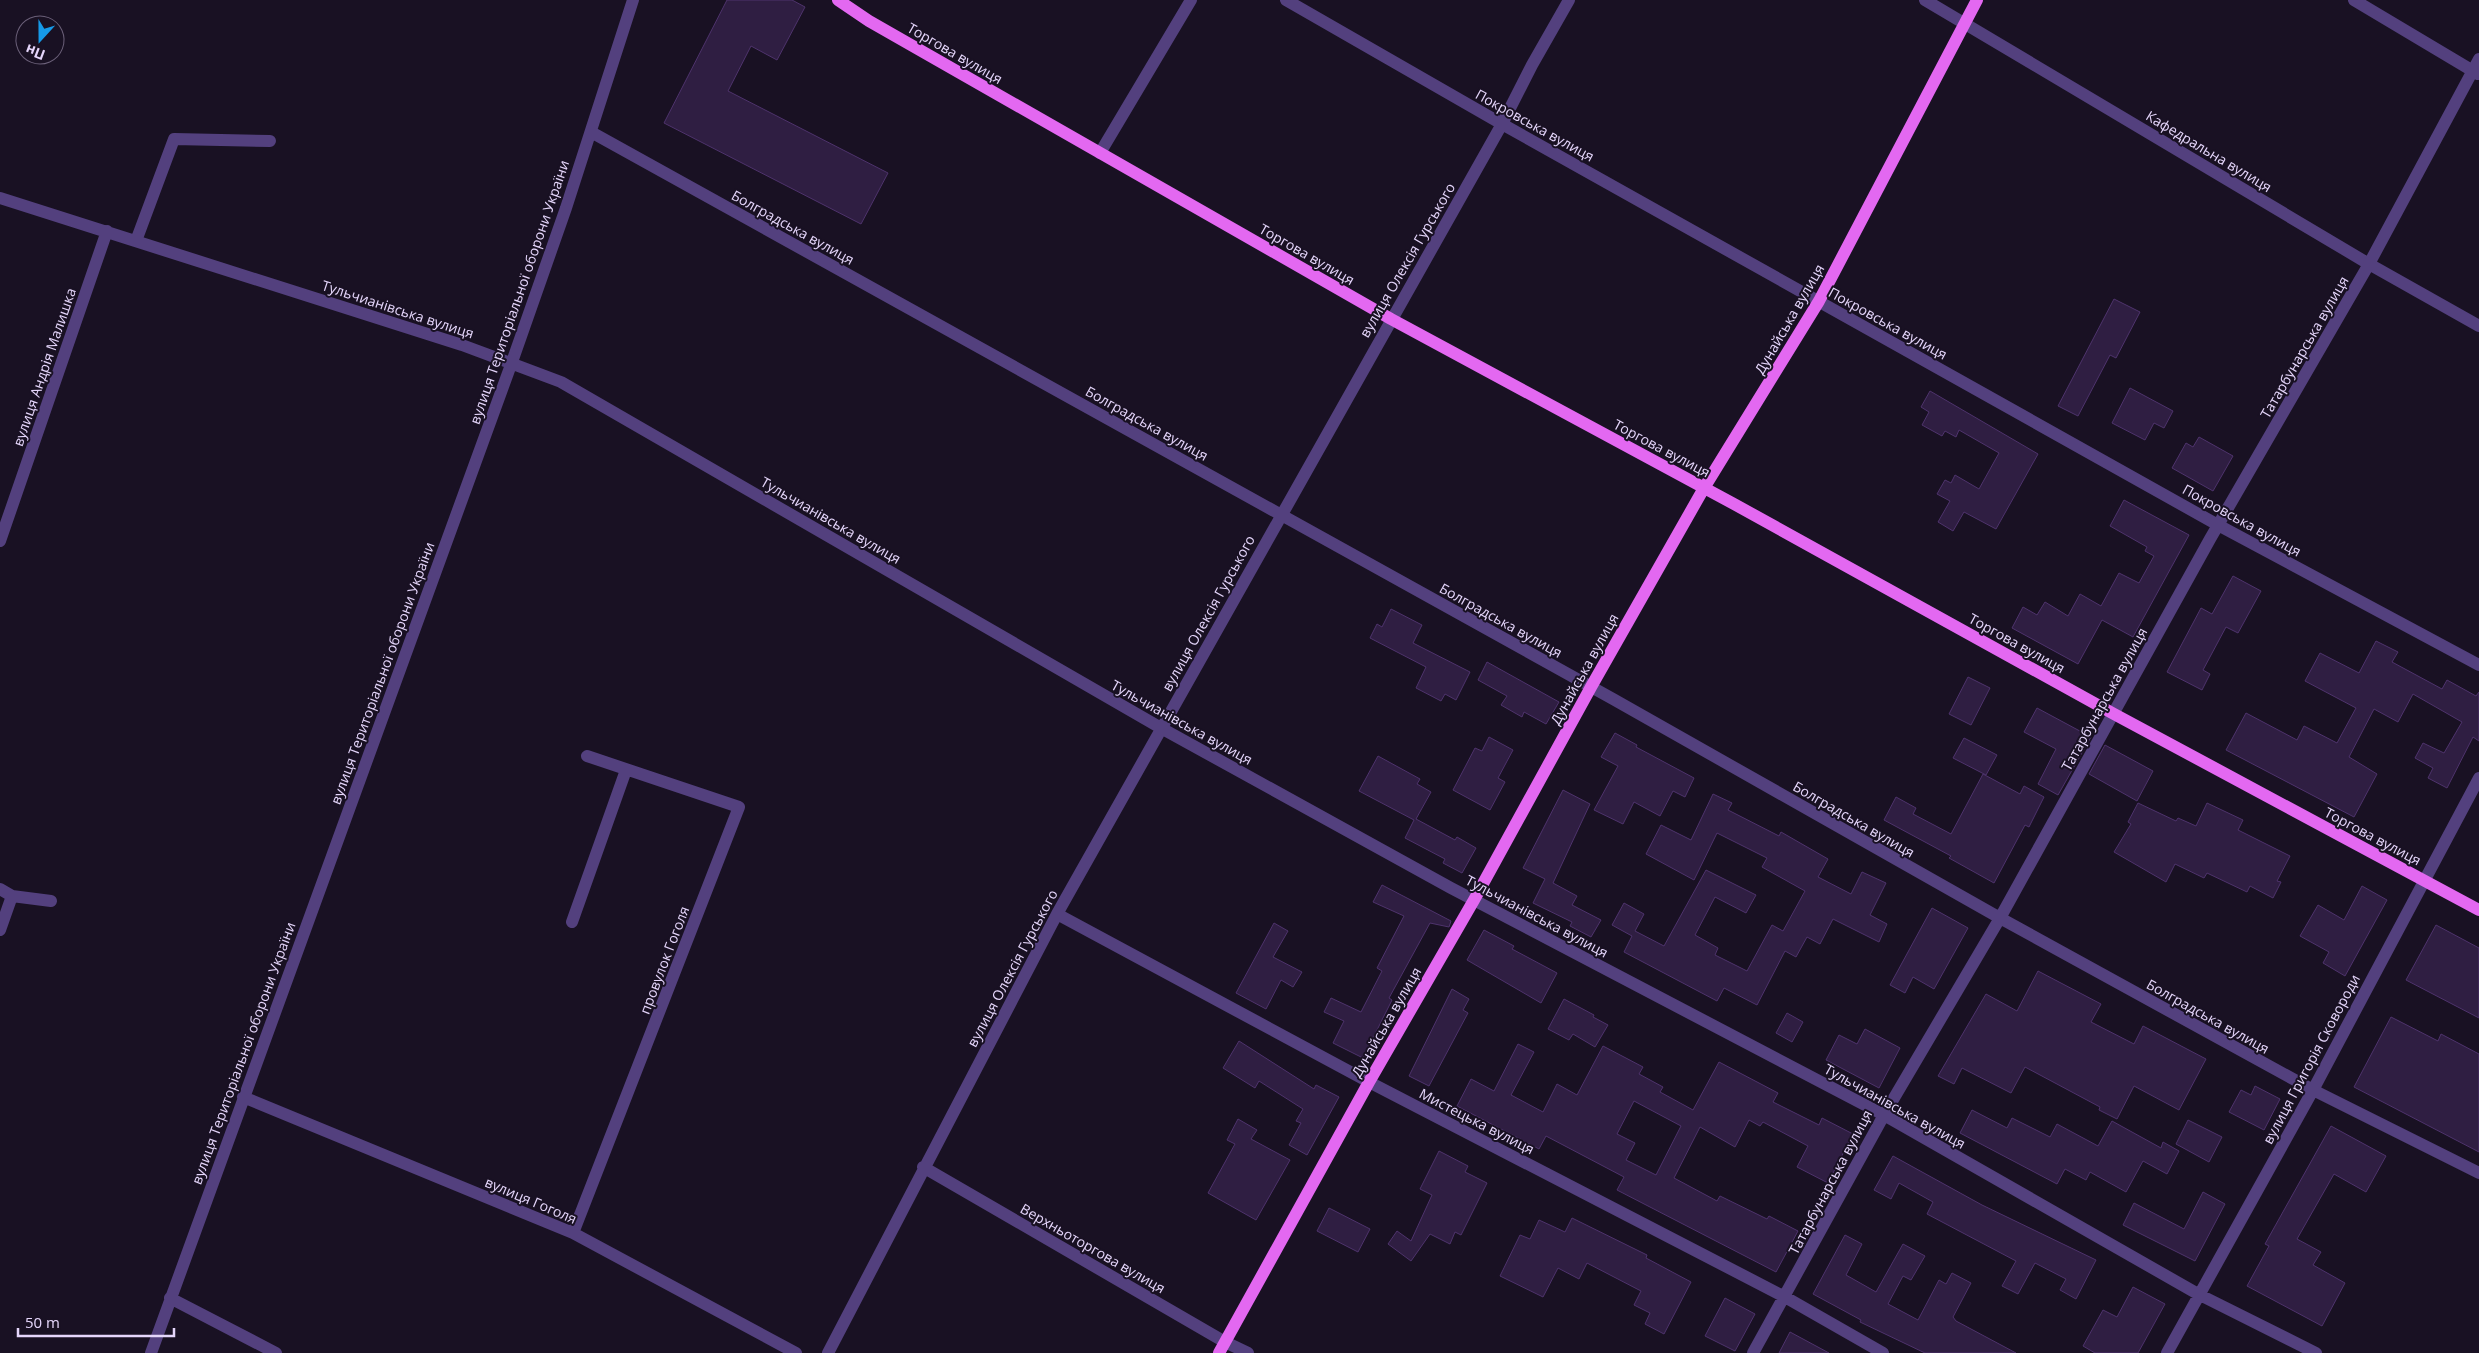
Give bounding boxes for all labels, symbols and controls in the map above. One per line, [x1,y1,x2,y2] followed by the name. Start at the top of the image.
[15,15,65,65] north arrow
[904,18,1006,88] street label: Торгова вулиця
[23,40,48,65] text: Пн
[1472,84,1598,166] street label: Покровська вулиця
[2143,106,2275,196] street label: Кафедральна вулиця
[465,158,573,426] street label: вулиця Територіальної оборони України
[1355,179,1459,341] street label: вулиця Олексія Гурського
[728,185,858,269] street label: Болградська вулиця
[1256,219,1358,289] street label: Торгова вулиця
[1750,260,1828,378] street label: Дунайська вулиця
[2256,273,2352,421] street label: Татарбунарська вулиця
[320,275,476,343] street label: Тульчианівська вулиця
[1825,282,1951,364] street label: Покровська вулиця
[8,285,80,449] street label: вулиця Андрія Малишка
[1082,381,1212,465] street label: Болградська вулиця
[1610,414,1714,482] street label: Торгова вулиця
[758,472,904,568] street label: Тульчианівська вулиця
[2179,479,2305,561] street label: Покровська вулиця
[1157,532,1259,694] street label: вулиця Олексія Гурського
[326,539,438,807] street label: вулиця Територіальної оборони України
[1436,578,1566,662] street label: Болградська вулиця
[1966,609,2068,677] street label: Торгова вулиця
[1546,610,1622,728] street label: Дунайська вулиця
[2057,624,2151,774] street label: Татарбунарська вулиця
[1108,675,1256,769] street label: Тульчианівська вулиця
[1790,776,1918,862] street label: Болградська вулиця
[2321,802,2425,870] street label: Торгова вулиця
[1462,870,1612,962] street label: Тульчианівська вулиця
[962,886,1062,1050] street label: вулиця Олексія Гурського
[635,903,693,1017] street label: провулок Гоголя
[187,919,299,1187] street label: вулиця Територіальної оборони України
[1347,963,1425,1081] street label: Дунайська вулиця
[2258,971,2364,1147] street label: вулиця Григорія Сковороди
[2143,974,2273,1058] street label: Болградська вулиця
[1821,1059,1969,1153] street label: Тульчианівська вулиця
[1416,1084,1538,1158] street label: Мистецька вулиця
[1784,1106,1876,1258] street label: Татарбунарська вулиця
[482,1172,580,1228] street label: вулиця Гоголя
[1017,1199,1169,1297] street label: Верхньоторгова вулиця
[18,1306,174,1338] scale bar
[25,1312,60,1332] text: 50 m

